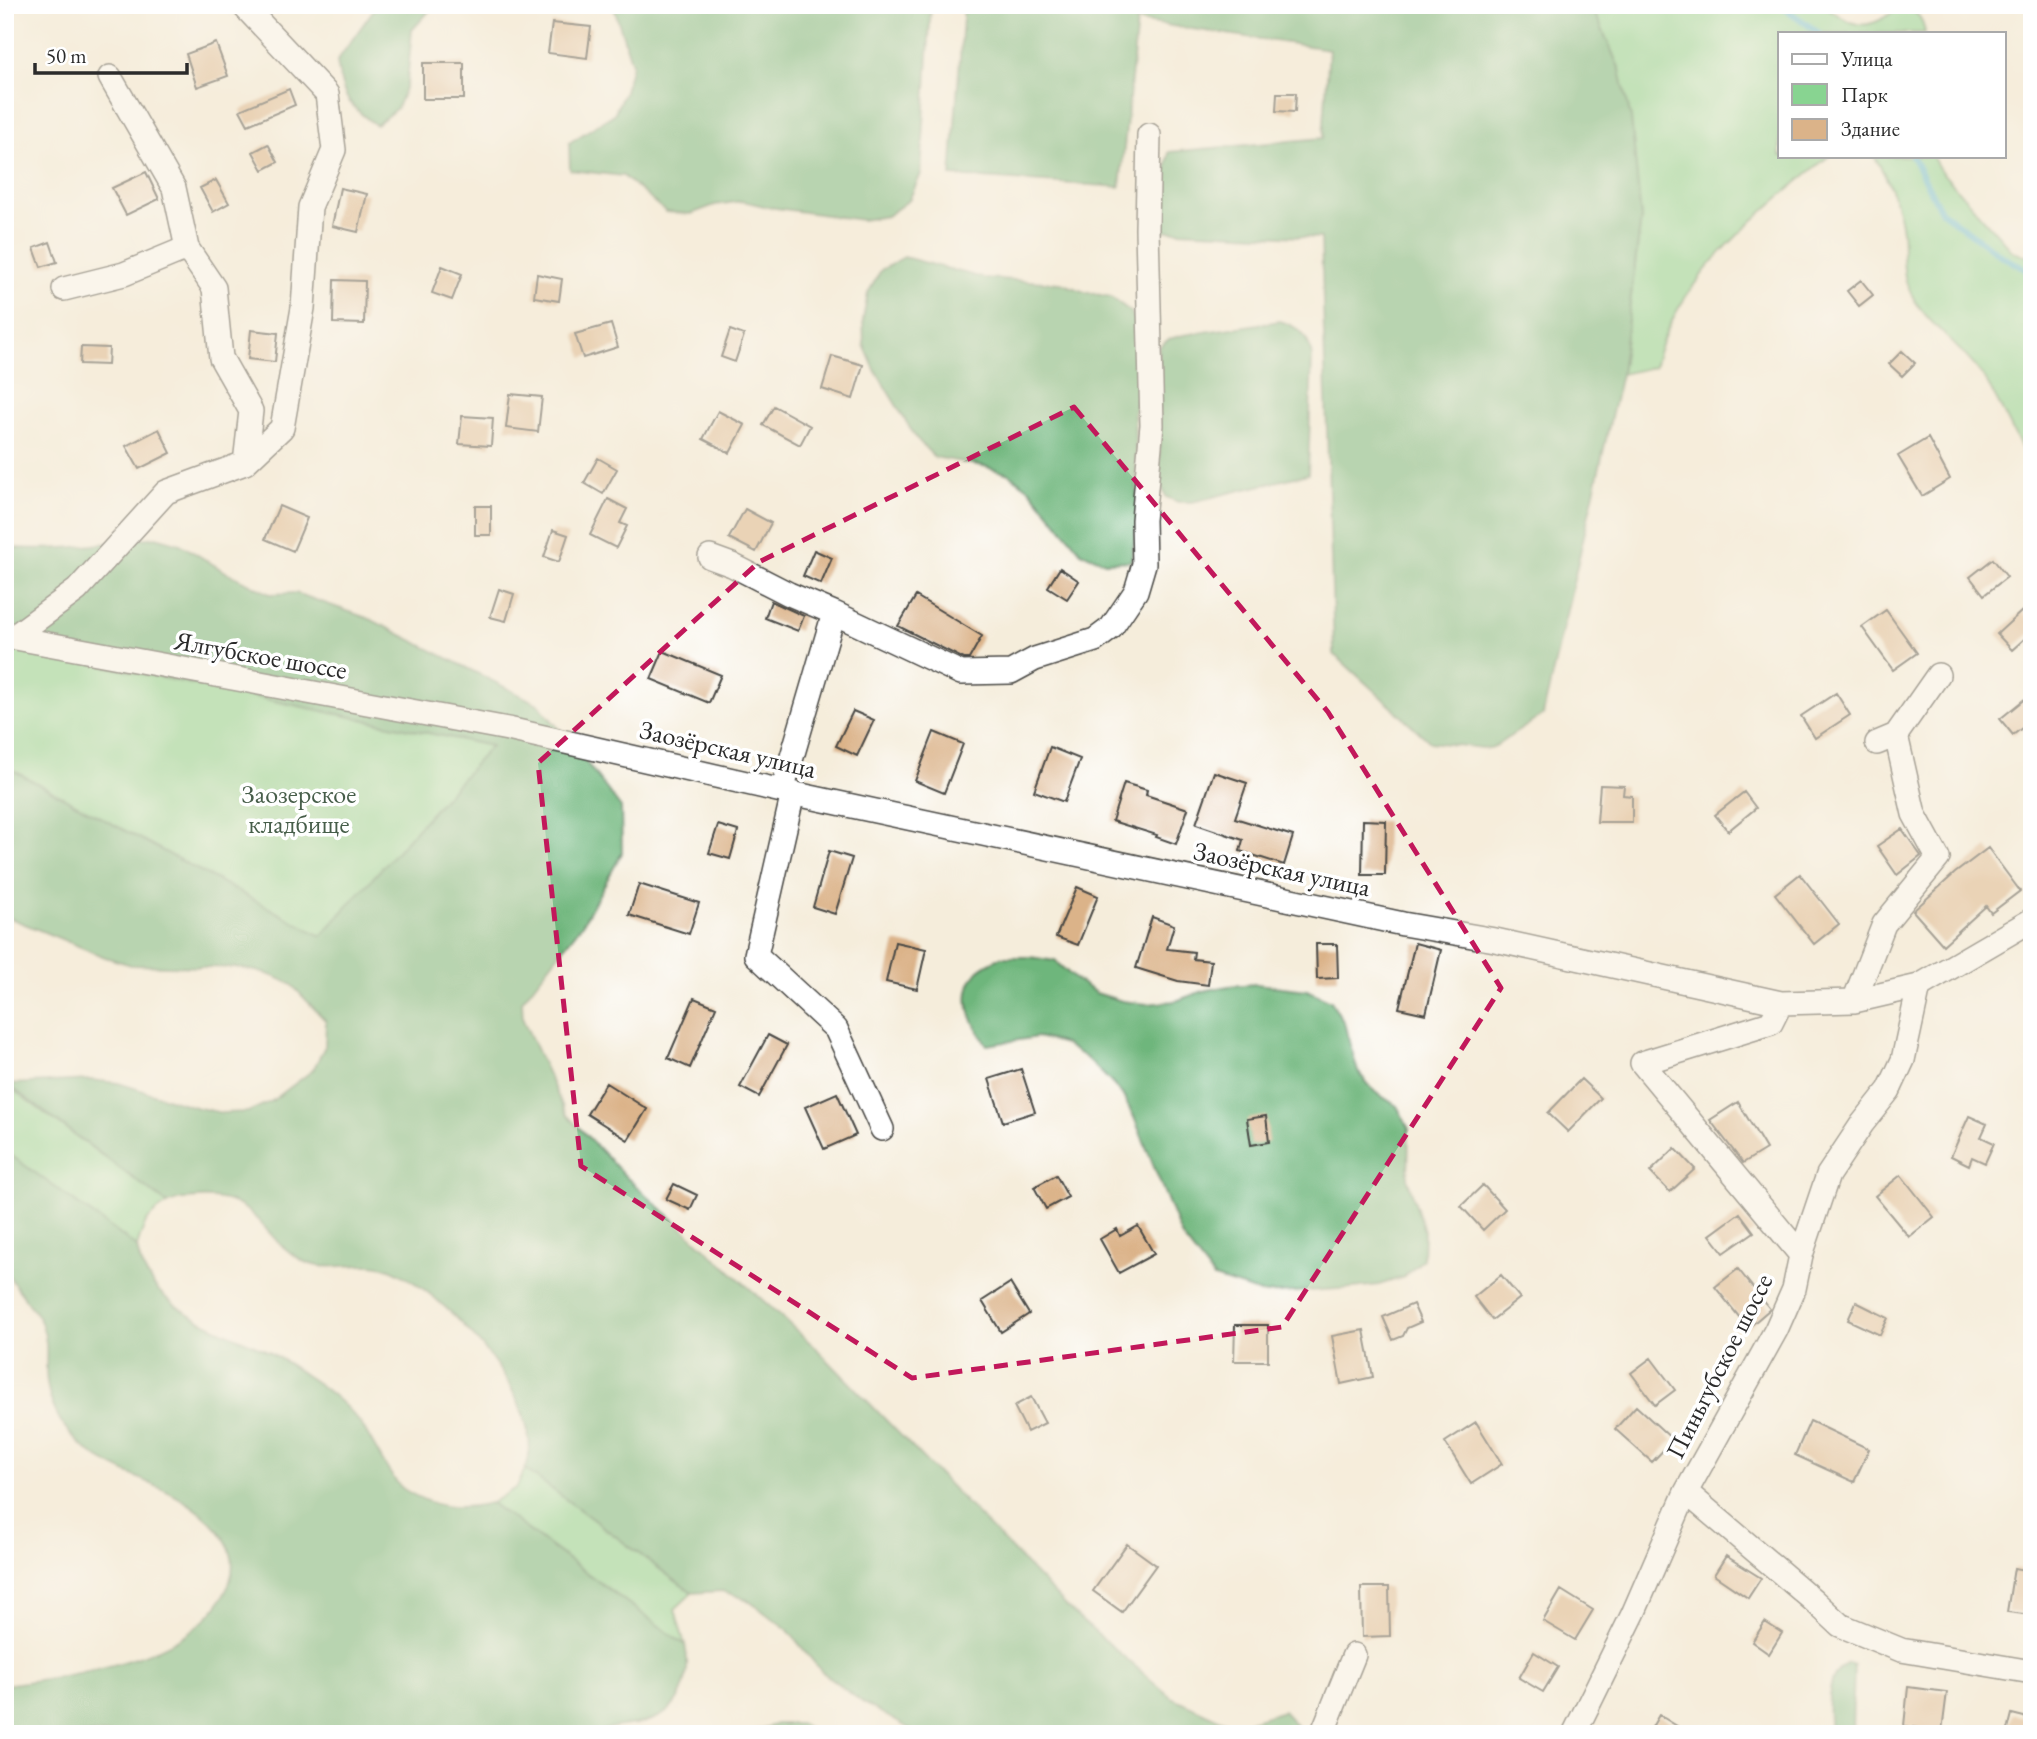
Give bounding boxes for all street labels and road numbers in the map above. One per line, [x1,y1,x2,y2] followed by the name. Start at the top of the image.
[171,623,350,687] street label: Ялгубское шоссе
[637,712,820,786] street label: Заозёрская улица
[1191,834,1374,904] street label: Заозёрская улица
[1658,1268,1780,1464] street label: Пиньгубское шоссе

